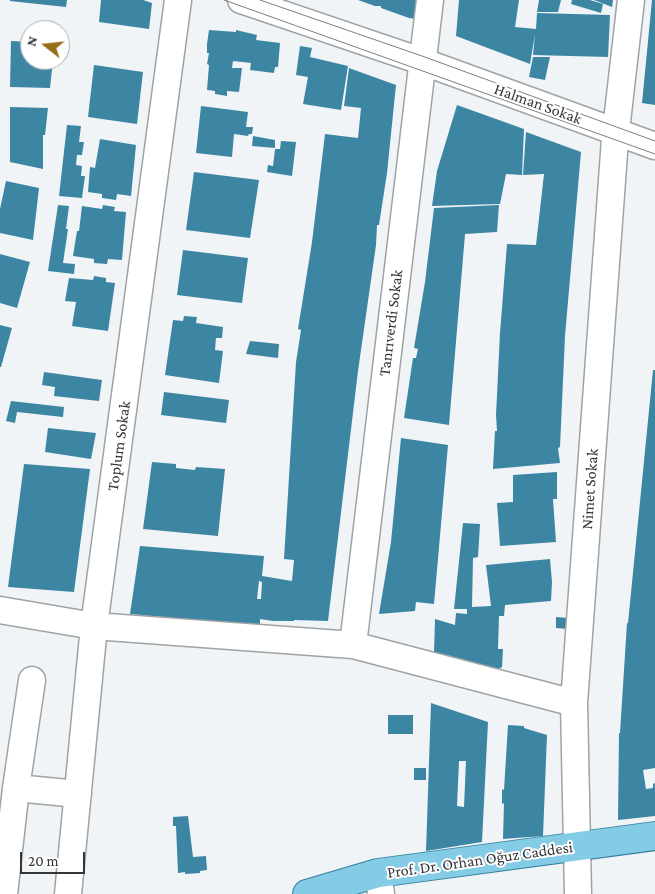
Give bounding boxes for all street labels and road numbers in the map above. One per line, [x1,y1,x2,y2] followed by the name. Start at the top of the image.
[491,79,585,129] street label: Halman Sokak
[375,269,407,377] street label: Tanrıverdi Sokak
[103,400,135,492] street label: Toplum Sokak
[578,448,602,530] street label: Nimet Sokak
[386,837,574,883] street label: Prof. Dr. Orhan Oğuz Caddesi

